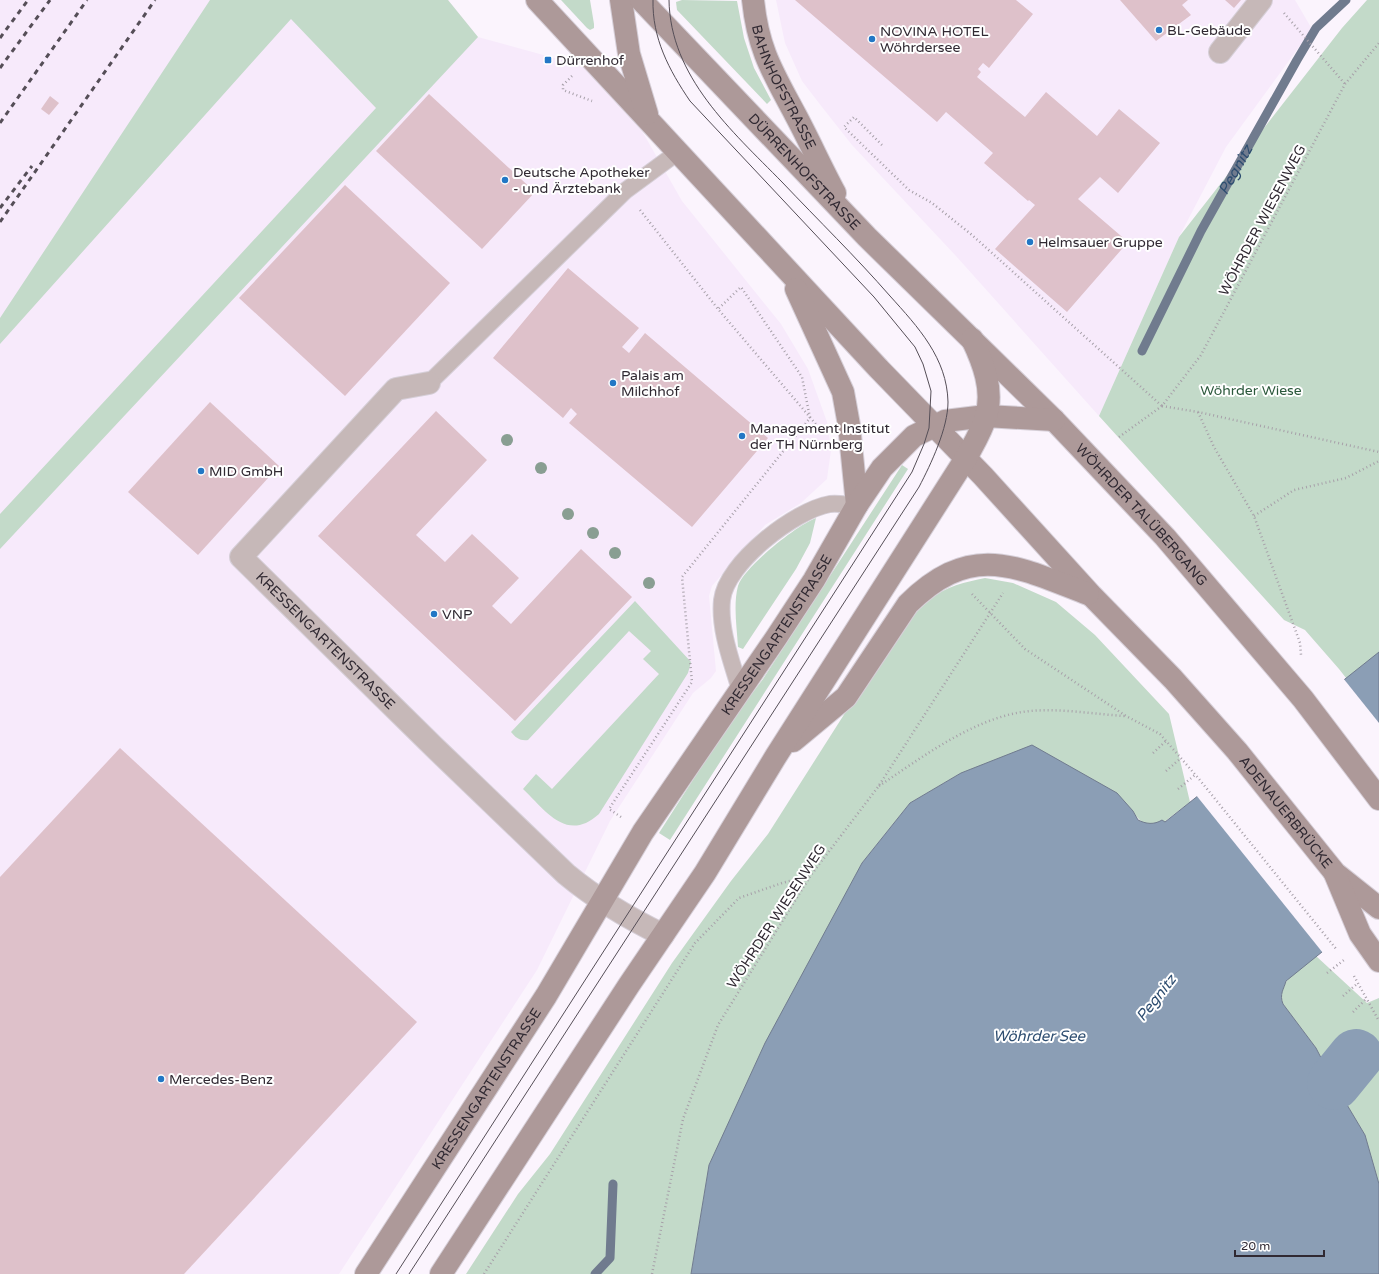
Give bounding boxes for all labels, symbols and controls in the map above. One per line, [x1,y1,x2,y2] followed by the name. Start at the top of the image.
[1167,22,1251,39] place label: BL-Gebäude
[748,23,820,152] street label: BAHNHOFSTRASSE
[880,23,989,56] place label: NOVINA HOTEL Wöhrdersee
[1154,25,1164,35] marker: BL-Gebäude
[867,34,877,44] marker: NOVINA HOTEL Wöhrdersee
[556,52,625,69] place label: Dürrenhof
[543,55,553,65] marker: Dürrenhof
[745,110,864,234] street label: DÜRRENHOFSTRASSE
[1214,140,1257,198] water label: Pegnitz
[1215,142,1310,299] street label: WÖHRDER WIESENWEG
[513,164,650,197] place label: Deutsche Apotheker - und Ärztebank
[500,175,510,185] marker: Deutsche Apotheker - und Ärztebank
[1038,234,1163,251] place label: Helmsauer Gruppe
[1025,237,1035,247] marker: Helmsauer Gruppe
[621,367,684,400] place label: Palais am Milchhof
[608,378,618,388] marker: Palais am Milchhof
[1200,382,1302,399] park label: Wöhrder Wiese
[750,420,890,453] place label: Management Institut der TH Nürnberg
[737,431,747,441] marker: Management Institut der TH Nürnberg
[1072,440,1211,589] street label: WÖHRDER TALÜBERGANG
[209,463,283,480] place label: MID GmbH
[196,466,206,476] marker: MID GmbH
[718,552,836,718] street label: KRESSENGARTENSTRASSE
[252,568,399,713] street label: KRESSENGARTENSTRASSE
[442,606,472,623] place label: VNP
[429,609,439,619] marker: VNP
[1235,753,1336,872] street label: ADENAUERBRÜCKE
[723,841,829,992] street label: WÖHRDER WIESENWEG
[1132,970,1181,1025] water label: Pegnitz
[428,1005,545,1173] street label: KRESSENGARTENSTRASSE
[993,1027,1087,1045] water label: Wöhrder See
[169,1071,273,1088] place label: Mercedes-Benz
[156,1074,166,1084] marker: Mercedes-Benz
[1235,1232,1324,1258] scale bar
[1241,1239,1270,1253] text: 20 m

